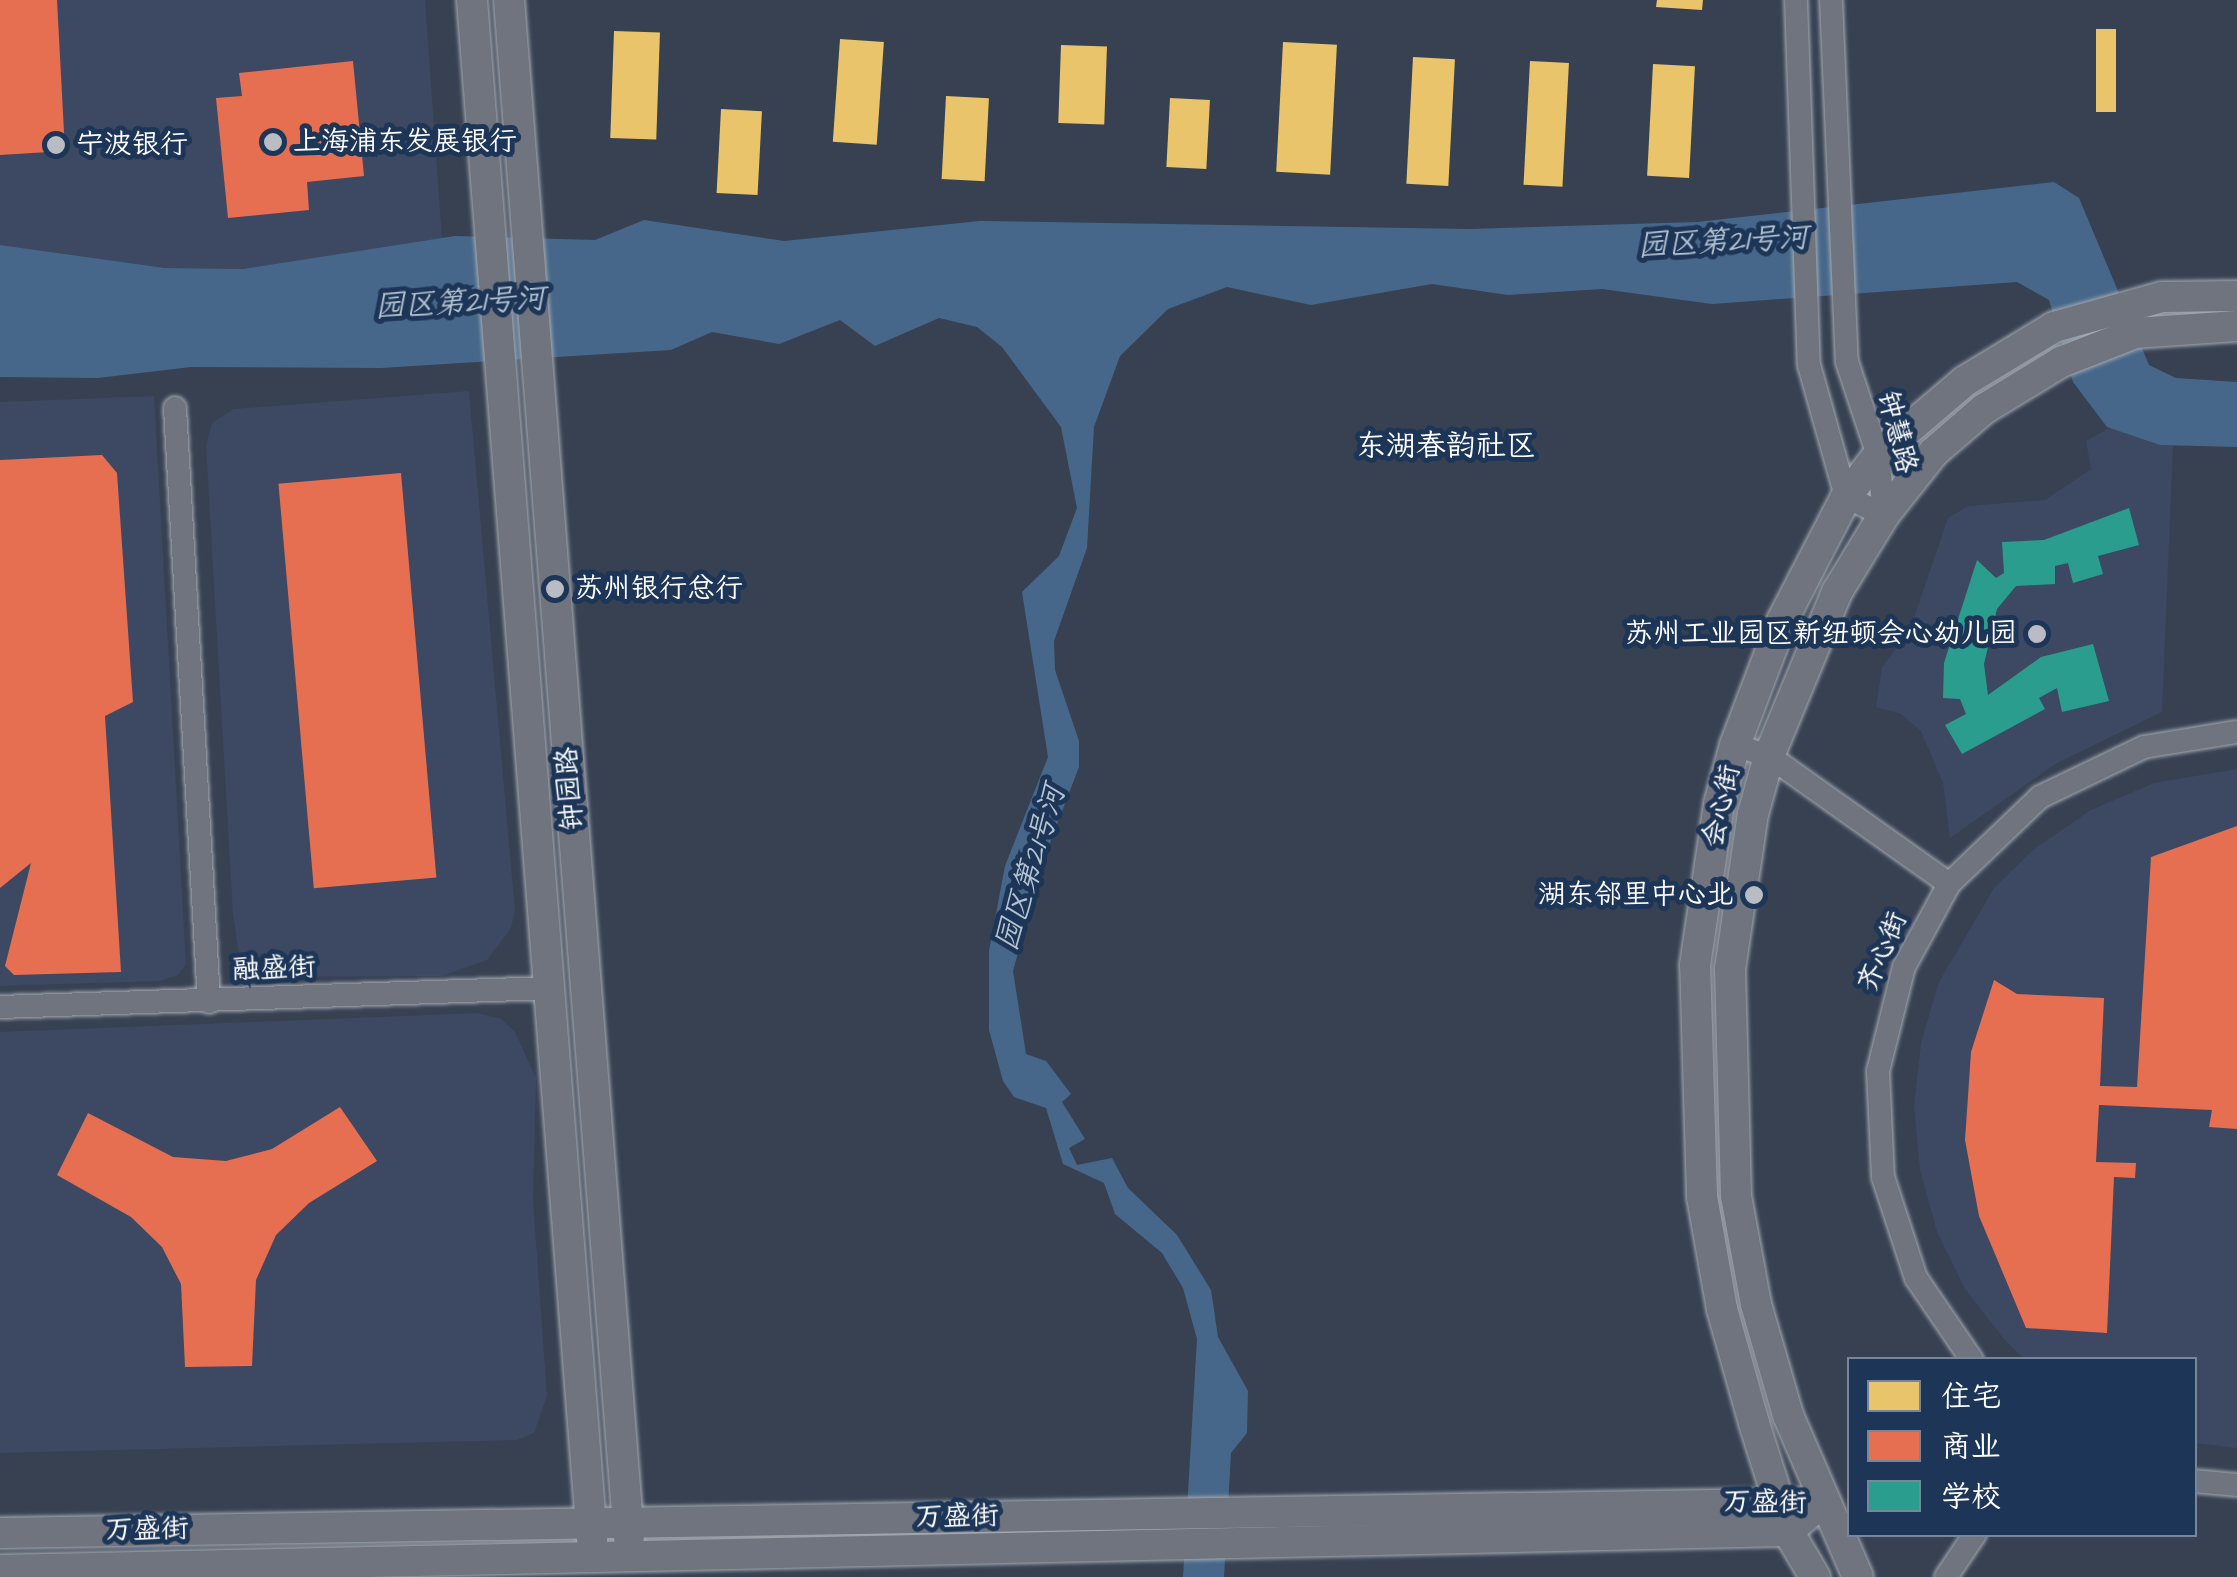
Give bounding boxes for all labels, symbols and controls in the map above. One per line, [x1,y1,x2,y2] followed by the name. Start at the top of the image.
[293,125,517,159] place label: 上海浦东发展银行
[76,128,188,162] place label: 宁波银行
[262,131,284,153] marker: 上海浦东发展银行
[45,134,67,156] marker: 宁波银行
[1637,220,1809,264] water label: 园区第21号河
[374,281,546,325] water label: 园区第21号河
[1871,387,1923,477] street label: 钟慧路
[1356,428,1536,464] district label: 东湖春韵社区
[575,572,743,606] place label: 苏州银行总行
[544,578,566,600] marker: 苏州银行总行
[1625,617,2017,651] place label: 苏州工业园区新纽顿会心幼儿园
[2026,623,2048,645] marker: 苏州工业园区新纽顿会心幼儿园
[550,746,590,832] street label: 钟园路
[1696,761,1748,851] street label: 会心街
[989,781,1073,955] water label: 园区第21号河
[1538,878,1734,912] place label: 湖东邻里中心北
[1743,884,1765,906] marker: 湖东邻里中心北
[1851,907,1915,997] street label: 齐心街
[231,951,317,987] street label: 融盛街
[1847,1357,2197,1537] legend
[1941,1376,2001,1418] text: 住宅
[1941,1426,2001,1468] text: 商业
[1941,1476,2001,1518] text: 学校
[1723,1485,1807,1521] street label: 万盛街
[915,1499,999,1535] street label: 万盛街
[105,1512,189,1548] street label: 万盛街

